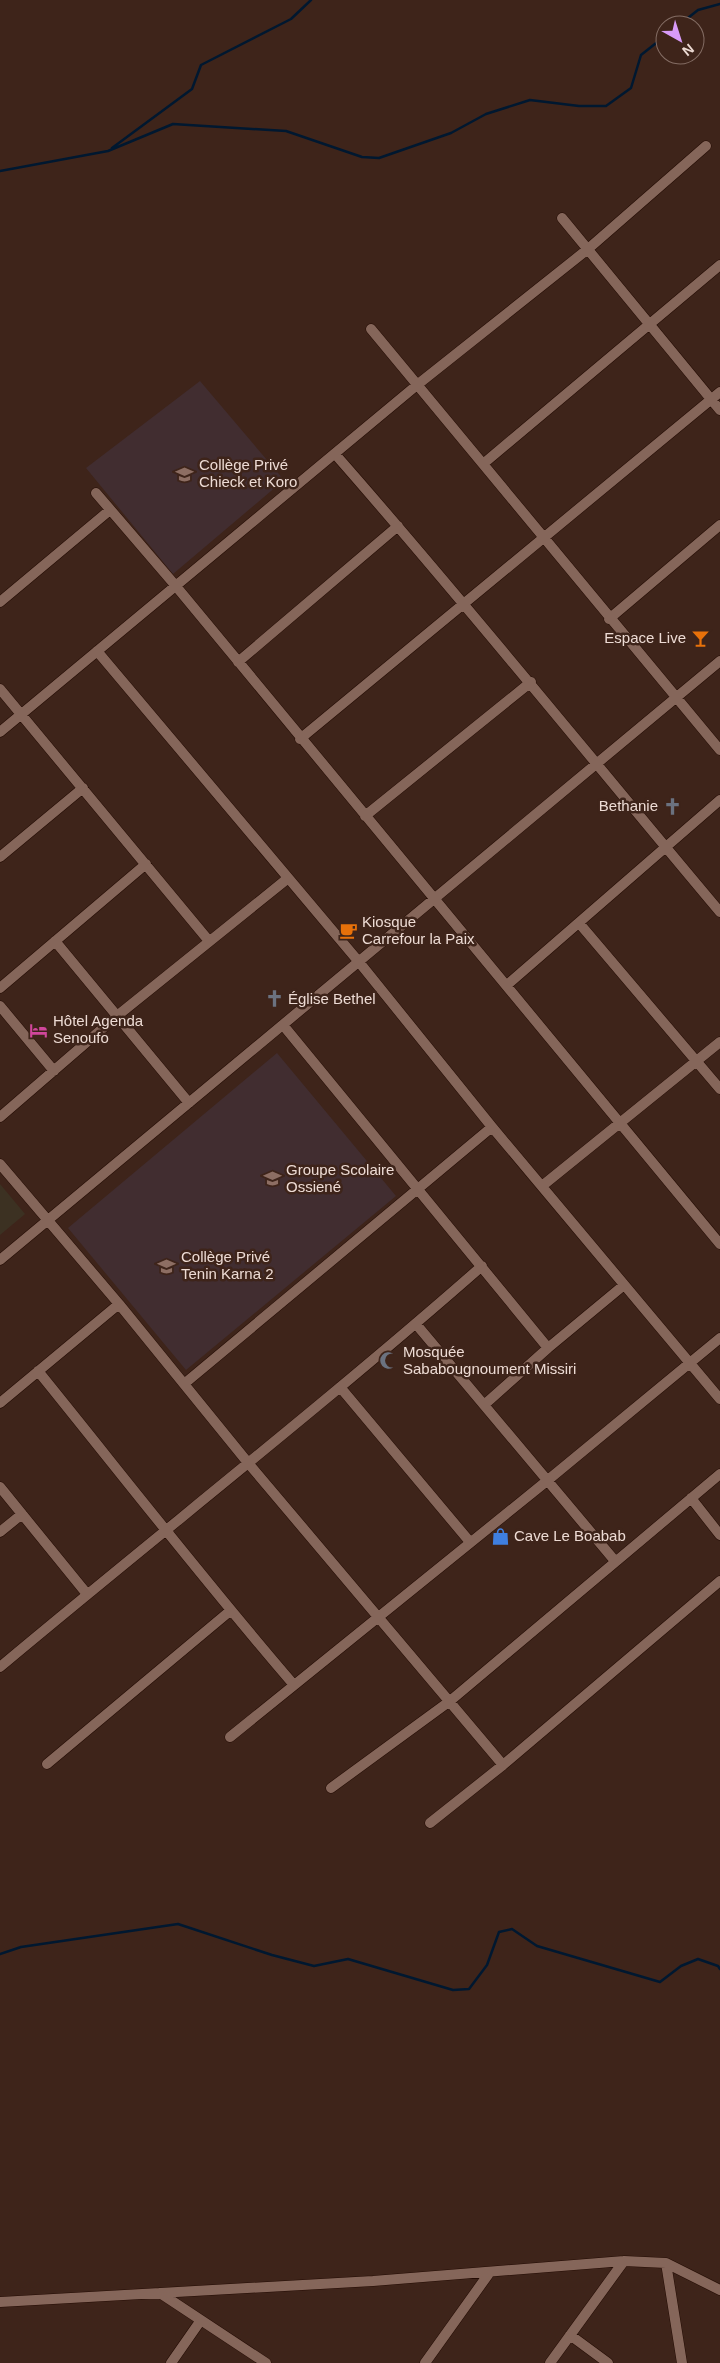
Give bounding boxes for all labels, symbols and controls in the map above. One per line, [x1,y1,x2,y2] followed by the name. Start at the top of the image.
[655,15,705,65] north arrow
[679,41,697,60] text: N
[199,456,297,490] place label: Collège Privé Chieck et Koro
[175,464,195,484] school or university icon: Collège Privé Chieck et Koro
[690,628,710,648] bar icon: Espace Live
[604,629,686,646] place label: Espace Live
[662,796,682,816] church icon: Bethanie
[599,797,658,814] place label: Bethanie
[362,913,475,947] place label: Kiosque Carrefour la Paix
[338,921,358,941] cafe icon: Kiosque Carrefour la Paix
[264,989,284,1009] church icon: Église Bethel
[288,990,376,1007] place label: Église Bethel
[53,1012,144,1046] place label: Hôtel Agenda Senoufo
[29,1020,49,1040] hotel icon: Hôtel Agenda Senoufo
[286,1161,394,1195] place label: Groupe Scolaire Ossiené
[262,1169,282,1189] school or university icon: Groupe Scolaire Ossiené
[181,1248,274,1282] place label: Collège Privé Tenin Karna 2
[157,1256,177,1276] school or university icon: Collège Privé Tenin Karna 2
[403,1343,576,1377] place label: Mosquée Sababougnoument Missiri
[379,1351,399,1371] mosque icon: Mosquée Sababougnoument Missiri
[490,1526,510,1546] shop icon: Cave Le Boabab
[514,1527,626,1544] place label: Cave Le Boabab

